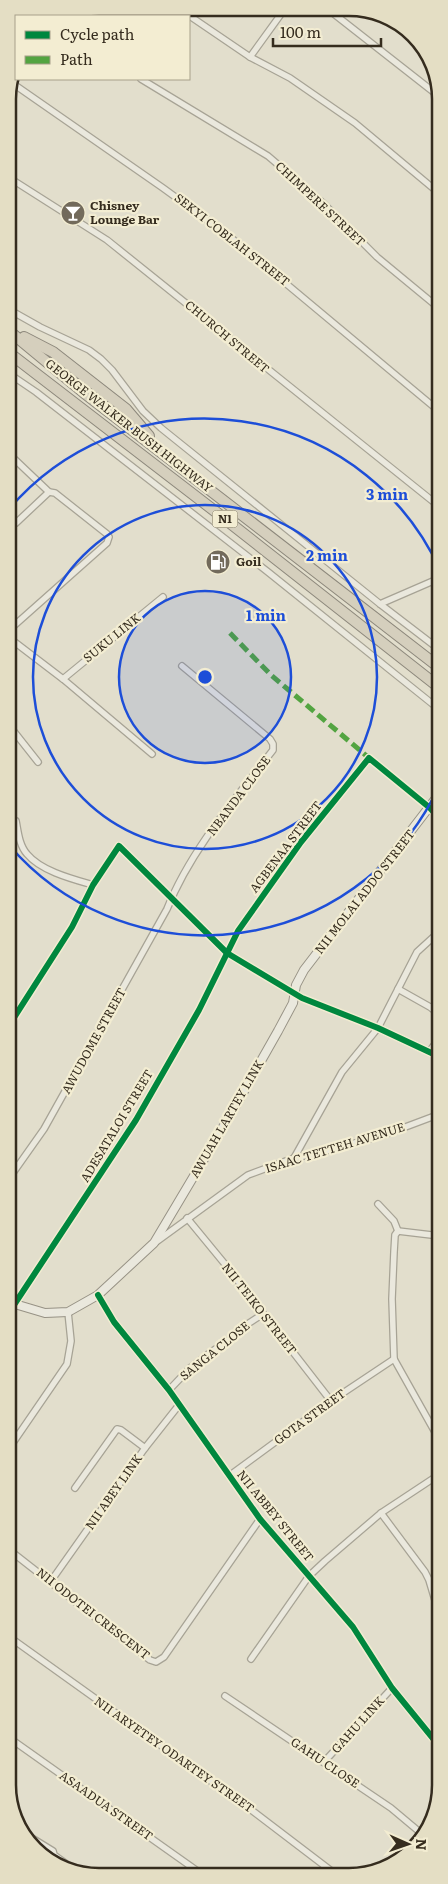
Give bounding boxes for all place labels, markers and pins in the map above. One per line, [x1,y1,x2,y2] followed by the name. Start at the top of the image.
[90,196,160,228] place label: Chisney Lounge Bar
[60,200,86,226] bar icon: Chisney Lounge Bar
[205,549,231,575] fuel station icon: Goil
[236,552,262,570] place label: Goil
[196,668,214,686] centre of rings

